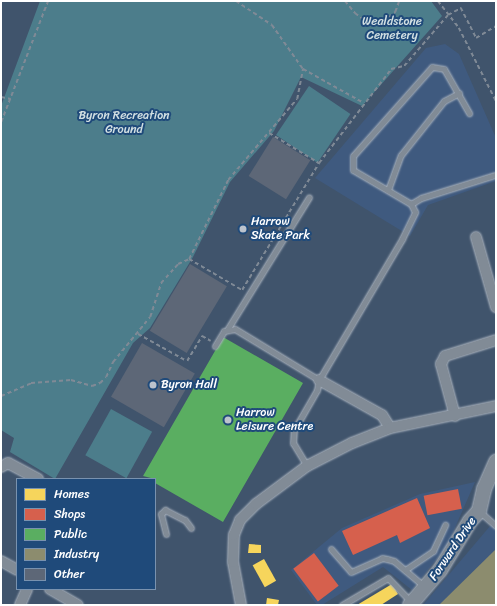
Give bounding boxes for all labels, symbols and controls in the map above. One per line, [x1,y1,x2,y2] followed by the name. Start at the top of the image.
[362,15,422,43] park label: Wealdstone Cemetery
[78,109,170,137] park label: Byron Recreation Ground
[251,215,310,243] place label: Harrow Skate Park
[238,224,248,234] marker: Harrow Skate Park
[161,378,217,392] place label: Byron Hall
[148,380,158,390] marker: Byron Hall
[236,406,314,434] place label: Harrow Leisure Centre
[223,415,233,425] marker: Harrow Leisure Centre
[16,478,156,590] legend
[54,483,90,505] text: Homes
[54,503,85,525] text: Shops
[427,515,479,583] street label: Forward Drive
[54,523,87,545] text: Public
[54,543,99,565] text: Industry
[54,563,84,585] text: Other

